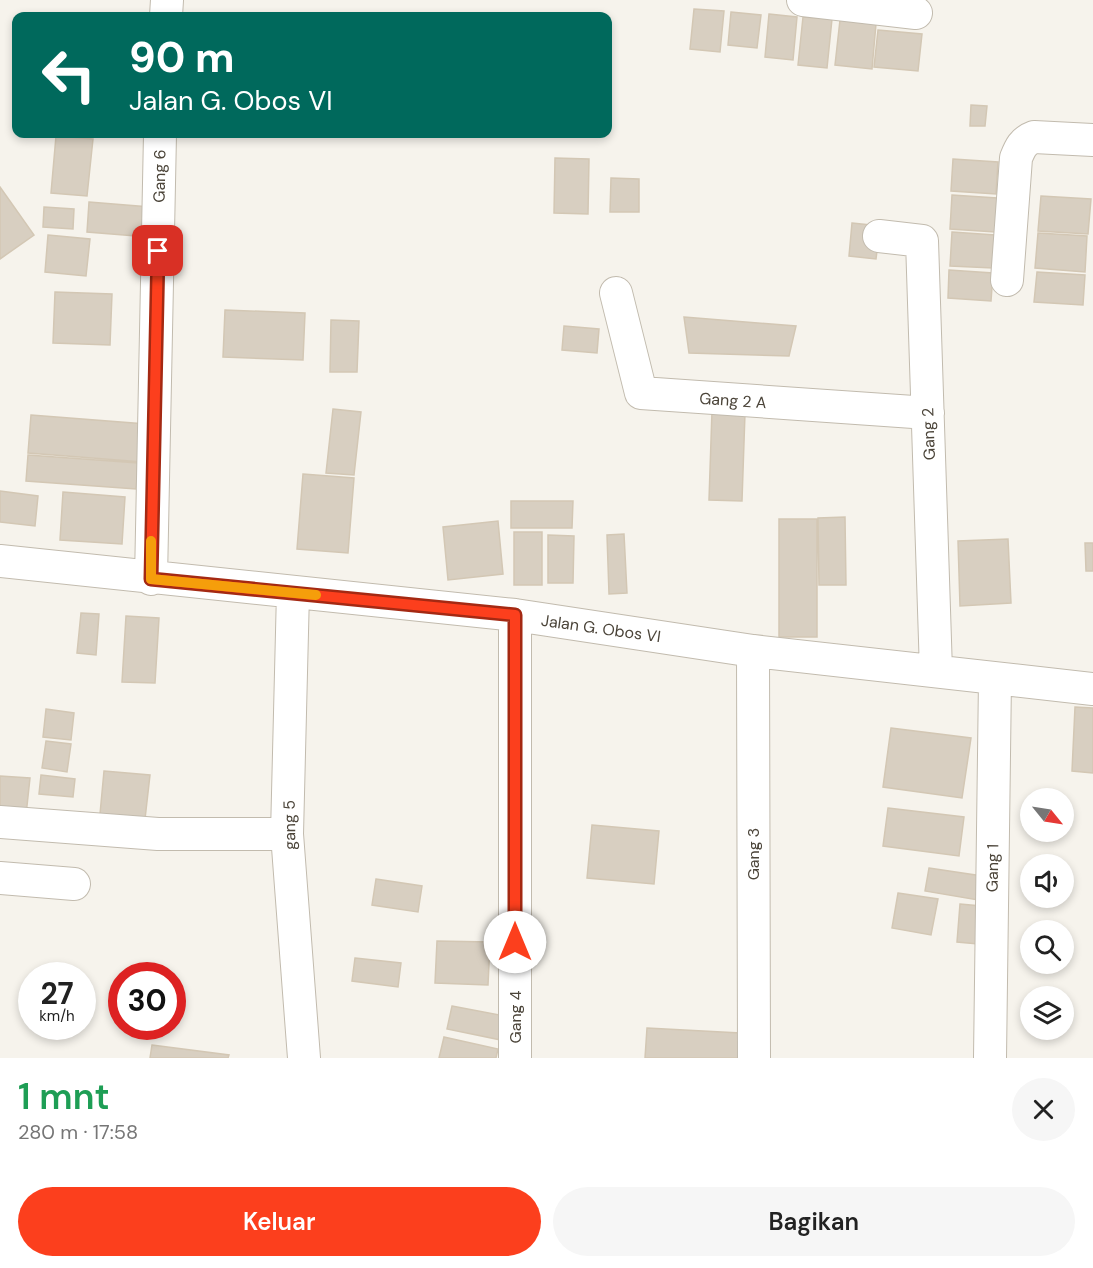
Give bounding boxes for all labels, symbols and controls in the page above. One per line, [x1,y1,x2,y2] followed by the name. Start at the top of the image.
[129,30,235,85] text: 90 m
[30,36,108,114] icon: left
[129,83,333,118] text: Jalan G. Obos VI
[149,149,170,203] street label: Gang 6
[132,225,183,276] pin
[141,234,174,267] icon: arrive
[699,388,768,413] street label: Gang 2 A
[917,407,940,461] street label: Gang 2
[540,610,662,647] street label: Jalan G. Obos VI
[1020,788,1074,842] north arrow
[1020,788,1074,1040] map controls
[279,800,300,850] street label: gang 5
[743,828,764,880] street label: Gang 3
[982,844,1003,892] street label: Gang 1
[1020,854,1074,908] button: sound
[483,910,547,974] position arrow
[1020,920,1074,974] button: search
[108,962,186,1040] speed limit sign: 30
[40,974,74,1013] text: 27
[1020,986,1074,1040] button: layers
[505,990,526,1043] street label: Gang 4
[39,1006,75,1026] text: km/h
[18,1073,110,1120] text: 1 mnt
[1012,1078,1075,1141] button: close
[18,1119,138,1145] text: 280 m · 17:58
[18,1187,541,1256] button: Keluar
[553,1187,1075,1256] button: Bagikan

